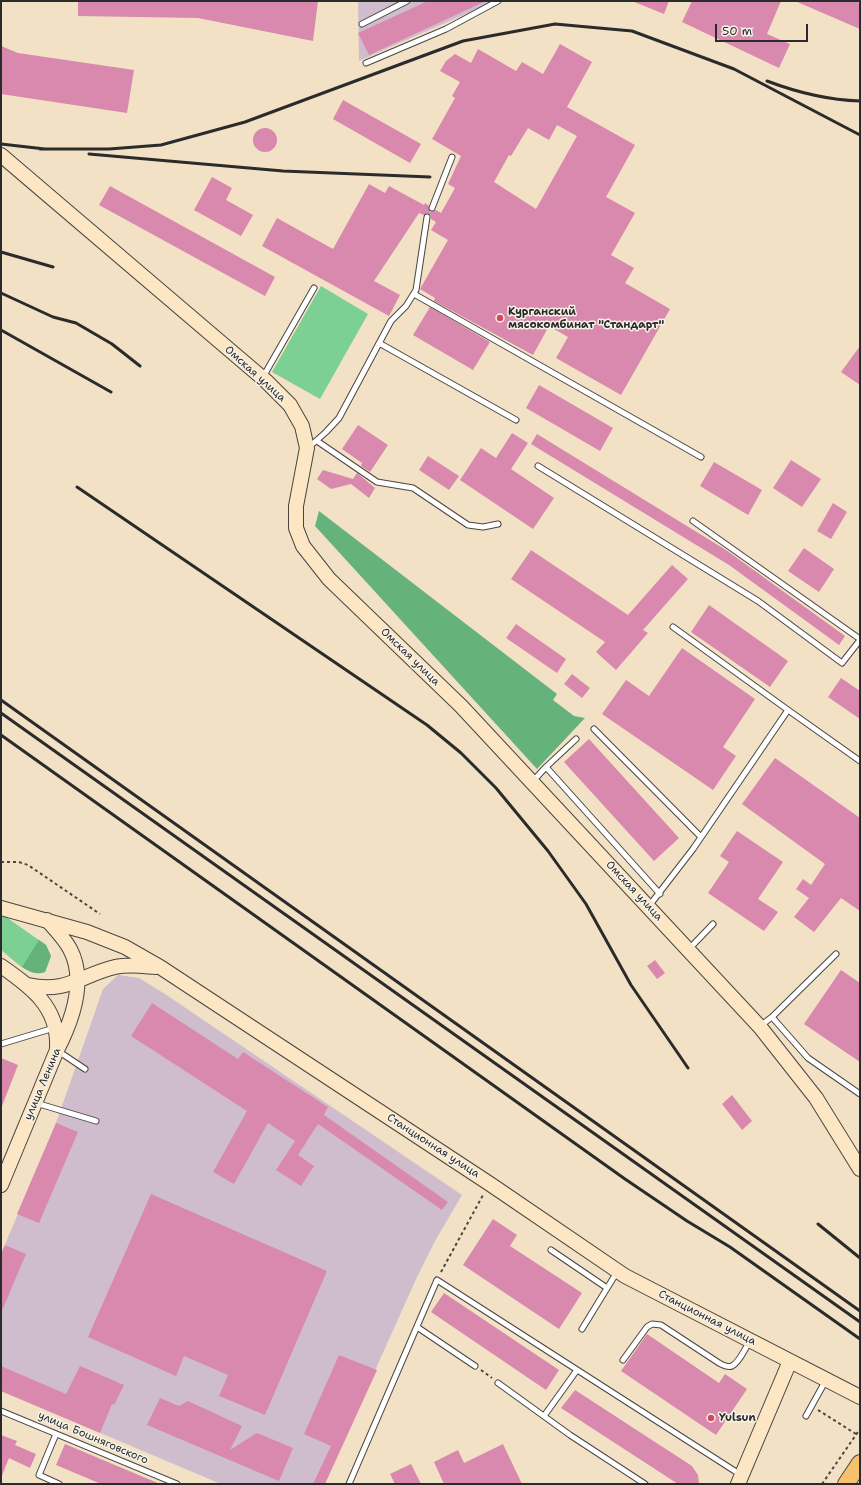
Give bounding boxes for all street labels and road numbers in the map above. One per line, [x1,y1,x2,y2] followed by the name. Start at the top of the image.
[222,343,288,405] street label: Омская улица
[378,625,442,689] street label: Омская улица
[603,858,665,924] street label: Омская улица
[22,1046,64,1122] street label: улица Ленина
[384,1111,482,1181] street label: Станционная улица
[656,1288,758,1348] street label: Станционная улица
[36,1409,150,1467] street label: улица Бошняговского

